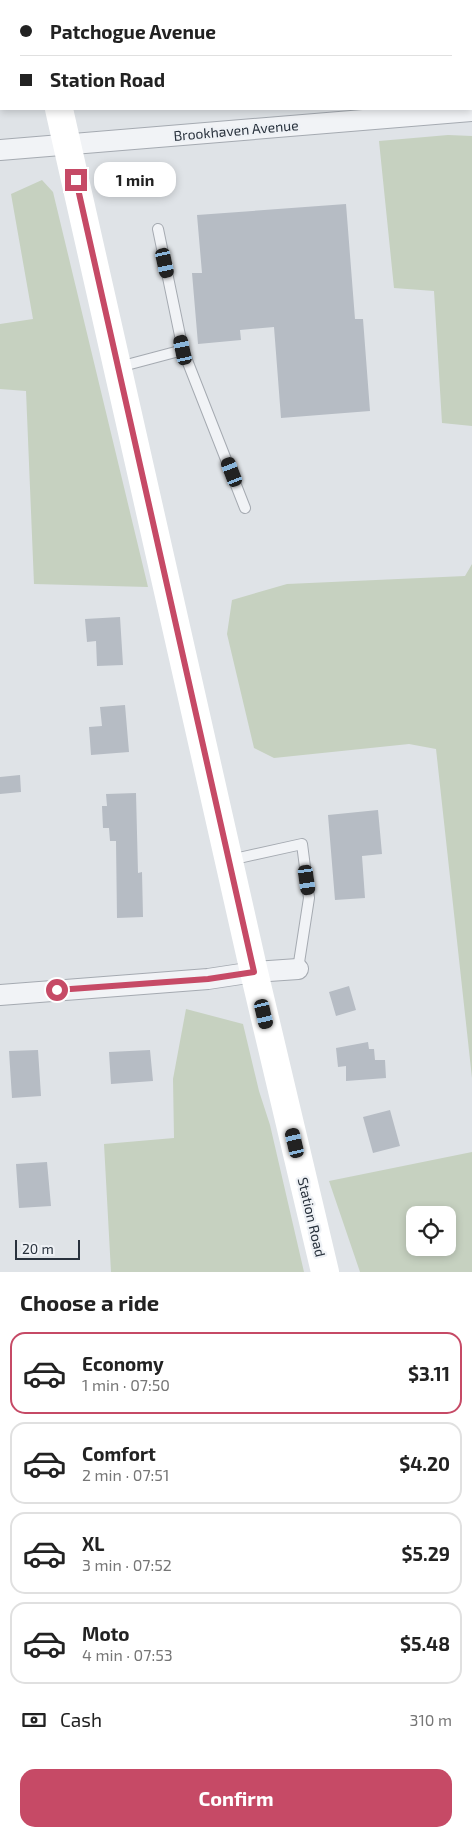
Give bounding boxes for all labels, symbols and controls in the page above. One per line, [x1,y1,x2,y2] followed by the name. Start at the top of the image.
[50,20,216,43] text: Patchogue Avenue
[50,68,165,91] text: Station Road
[173,116,299,144] street label: Brookhaven Avenue
[94,162,176,198] callout: 1 min
[65,169,87,191] route end
[116,170,154,189] text: 1 min
[154,247,175,279] car
[172,334,193,366] car
[219,455,244,489] car
[297,864,316,896] car
[46,979,68,1001] route start
[253,998,274,1030] car
[284,1127,305,1159] car
[295,1176,329,1258] street label: Station Road
[406,1206,456,1256] map controls
[406,1206,456,1256] button: locate
[15,1237,80,1260] scale bar
[22,1240,54,1257] text: 20 m
[20,1289,159,1315] text: Choose a ride
[22,1351,67,1396] icon: car
[82,1352,164,1375] text: Economy
[408,1362,450,1385] text: $3.11
[82,1375,170,1394] text: 1 min · 07:50
[22,1441,67,1486] icon: car
[82,1442,156,1465] text: Comfort
[399,1452,450,1475] text: $4.20
[82,1465,169,1484] text: 2 min · 07:51
[22,1531,67,1576] icon: car
[82,1532,104,1555] text: XL
[402,1542,450,1565] text: $5.29
[82,1555,172,1574] text: 3 min · 07:52
[22,1621,67,1666] icon: car
[82,1622,130,1645] text: Moto
[400,1632,450,1655] text: $5.48
[82,1645,173,1664] text: 4 min · 07:53
[20,1706,48,1734] icon: cash
[60,1708,102,1731] text: Cash
[410,1710,452,1729] text: 310 m
[20,1769,452,1827] button: Confirm

